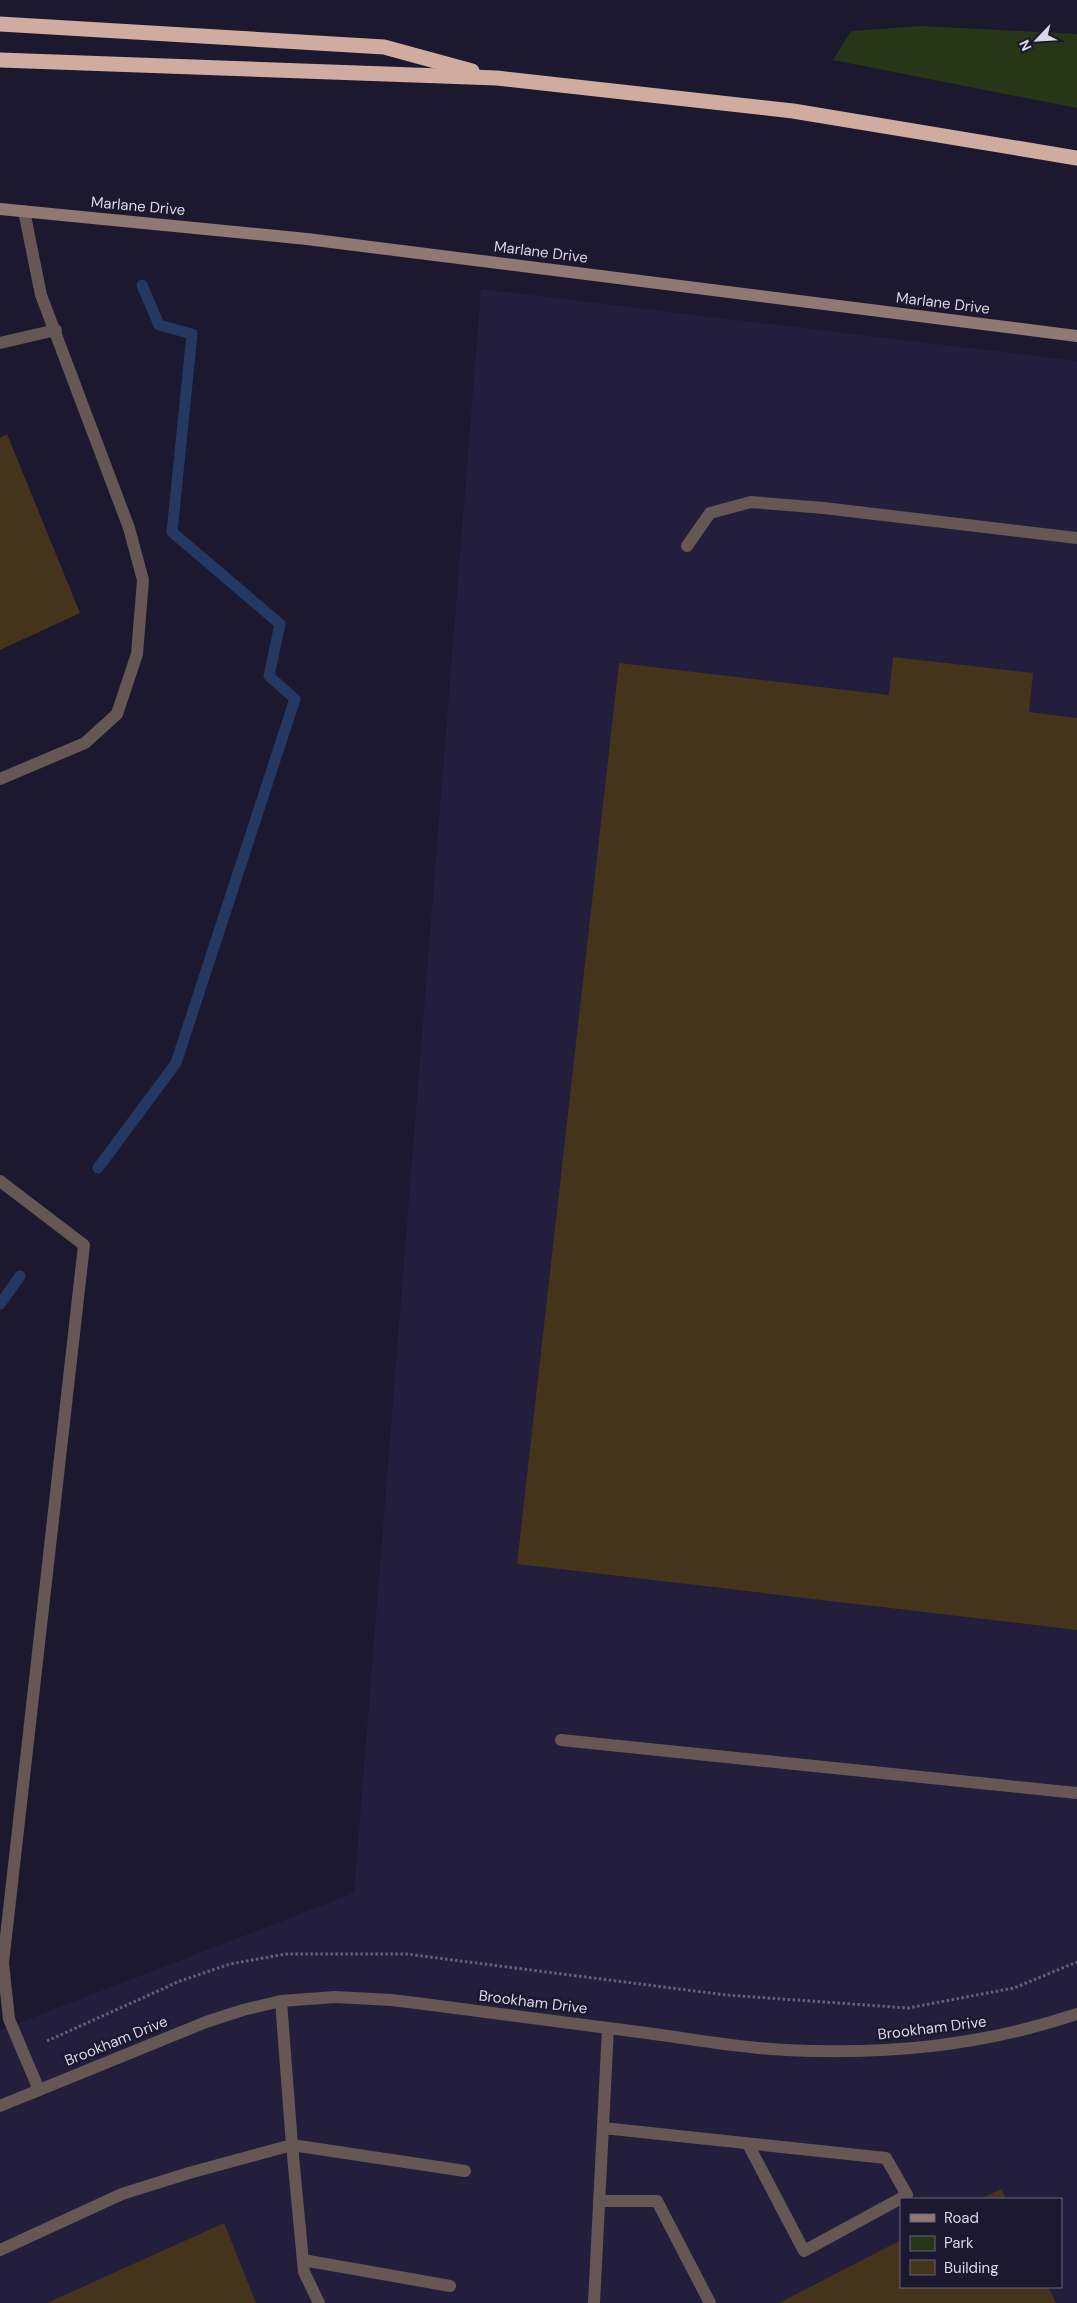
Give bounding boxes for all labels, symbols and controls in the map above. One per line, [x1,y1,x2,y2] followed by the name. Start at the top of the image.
[1012,15,1062,65] north arrow
[1015,37,1036,54] text: N
[90,192,186,220] street label: Marlane Drive
[493,236,589,268] street label: Marlane Drive
[895,287,991,319] street label: Marlane Drive
[478,1985,588,2019] street label: Brookham Drive
[62,2011,170,2071] street label: Brookham Drive
[877,2011,987,2045] street label: Brookham Drive
[900,2198,1062,2288] legend
[944,2208,979,2228] text: Road
[944,2233,974,2253] text: Park
[944,2258,999,2278] text: Building

